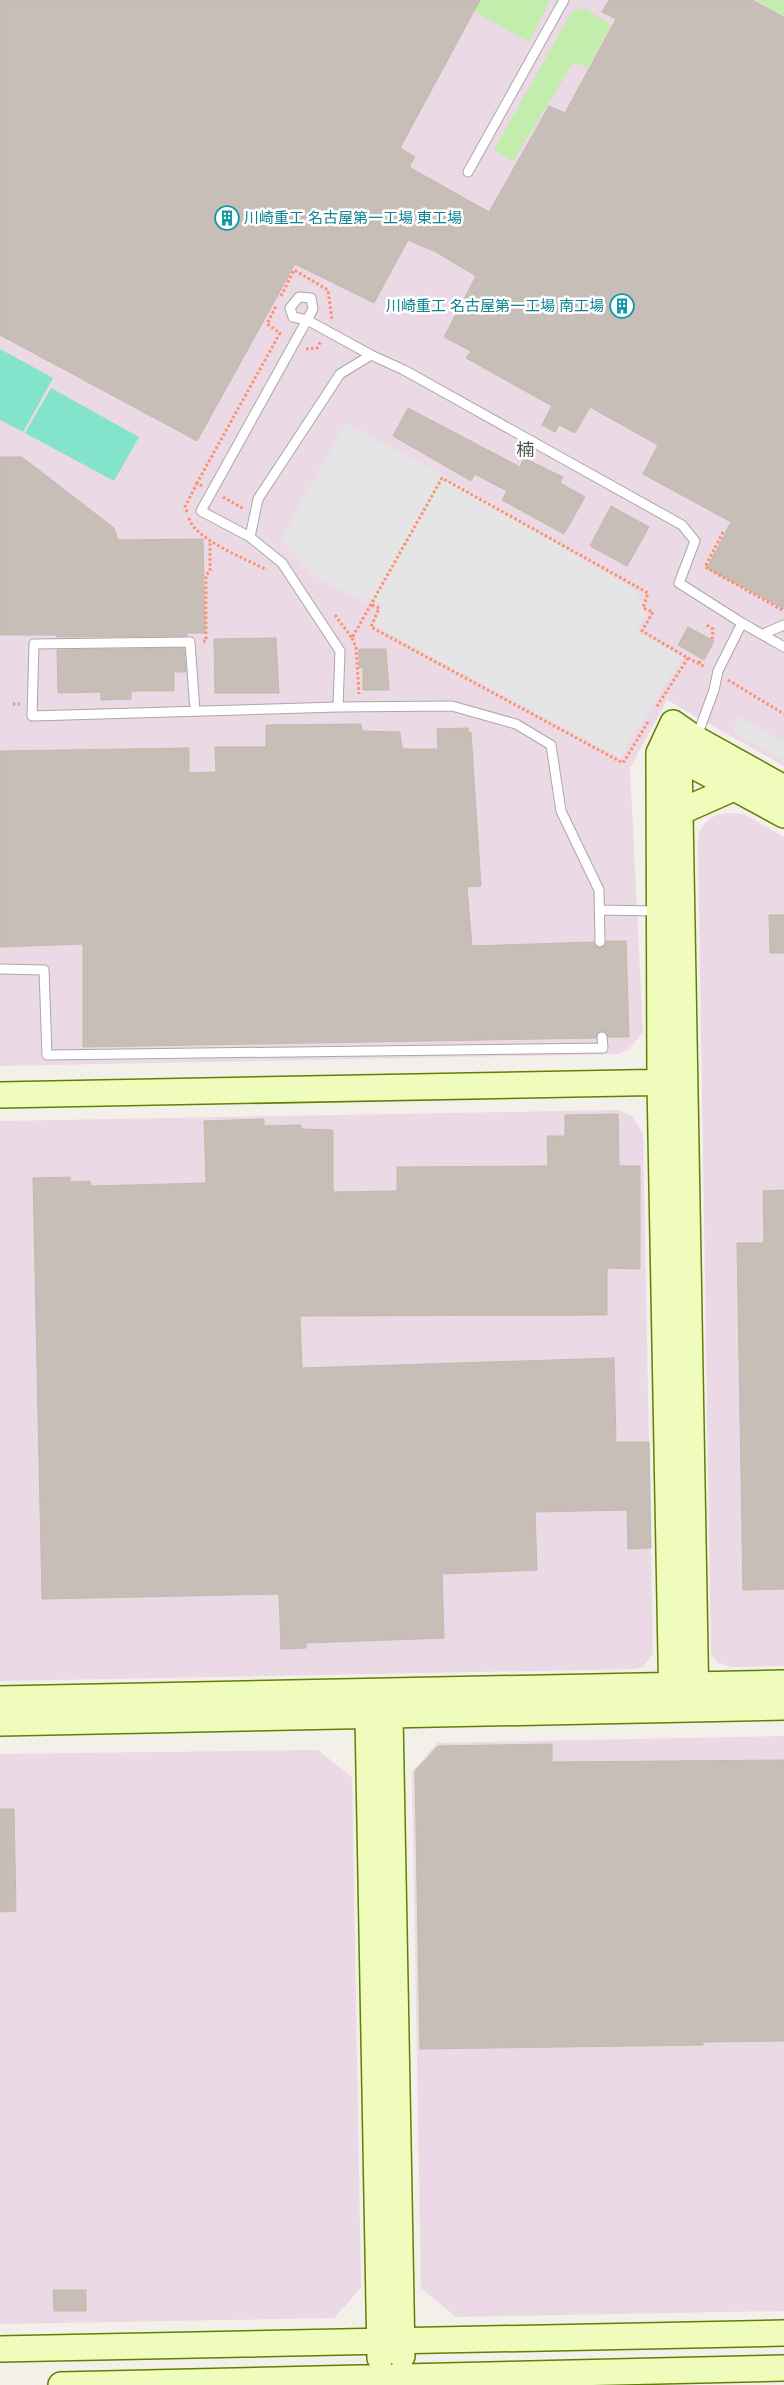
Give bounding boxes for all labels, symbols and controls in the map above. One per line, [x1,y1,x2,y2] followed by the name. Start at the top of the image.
[214,205,240,231] building icon: 川崎重工 名古屋第一工場 東工場
[244,208,462,228] place label: 川崎重工 名古屋第一工場 東工場
[609,293,635,319] building icon: 川崎重工 名古屋第一工場 南工場
[386,296,604,316] place label: 川崎重工 名古屋第一工場 南工場
[516,438,534,462] district label: 楠

